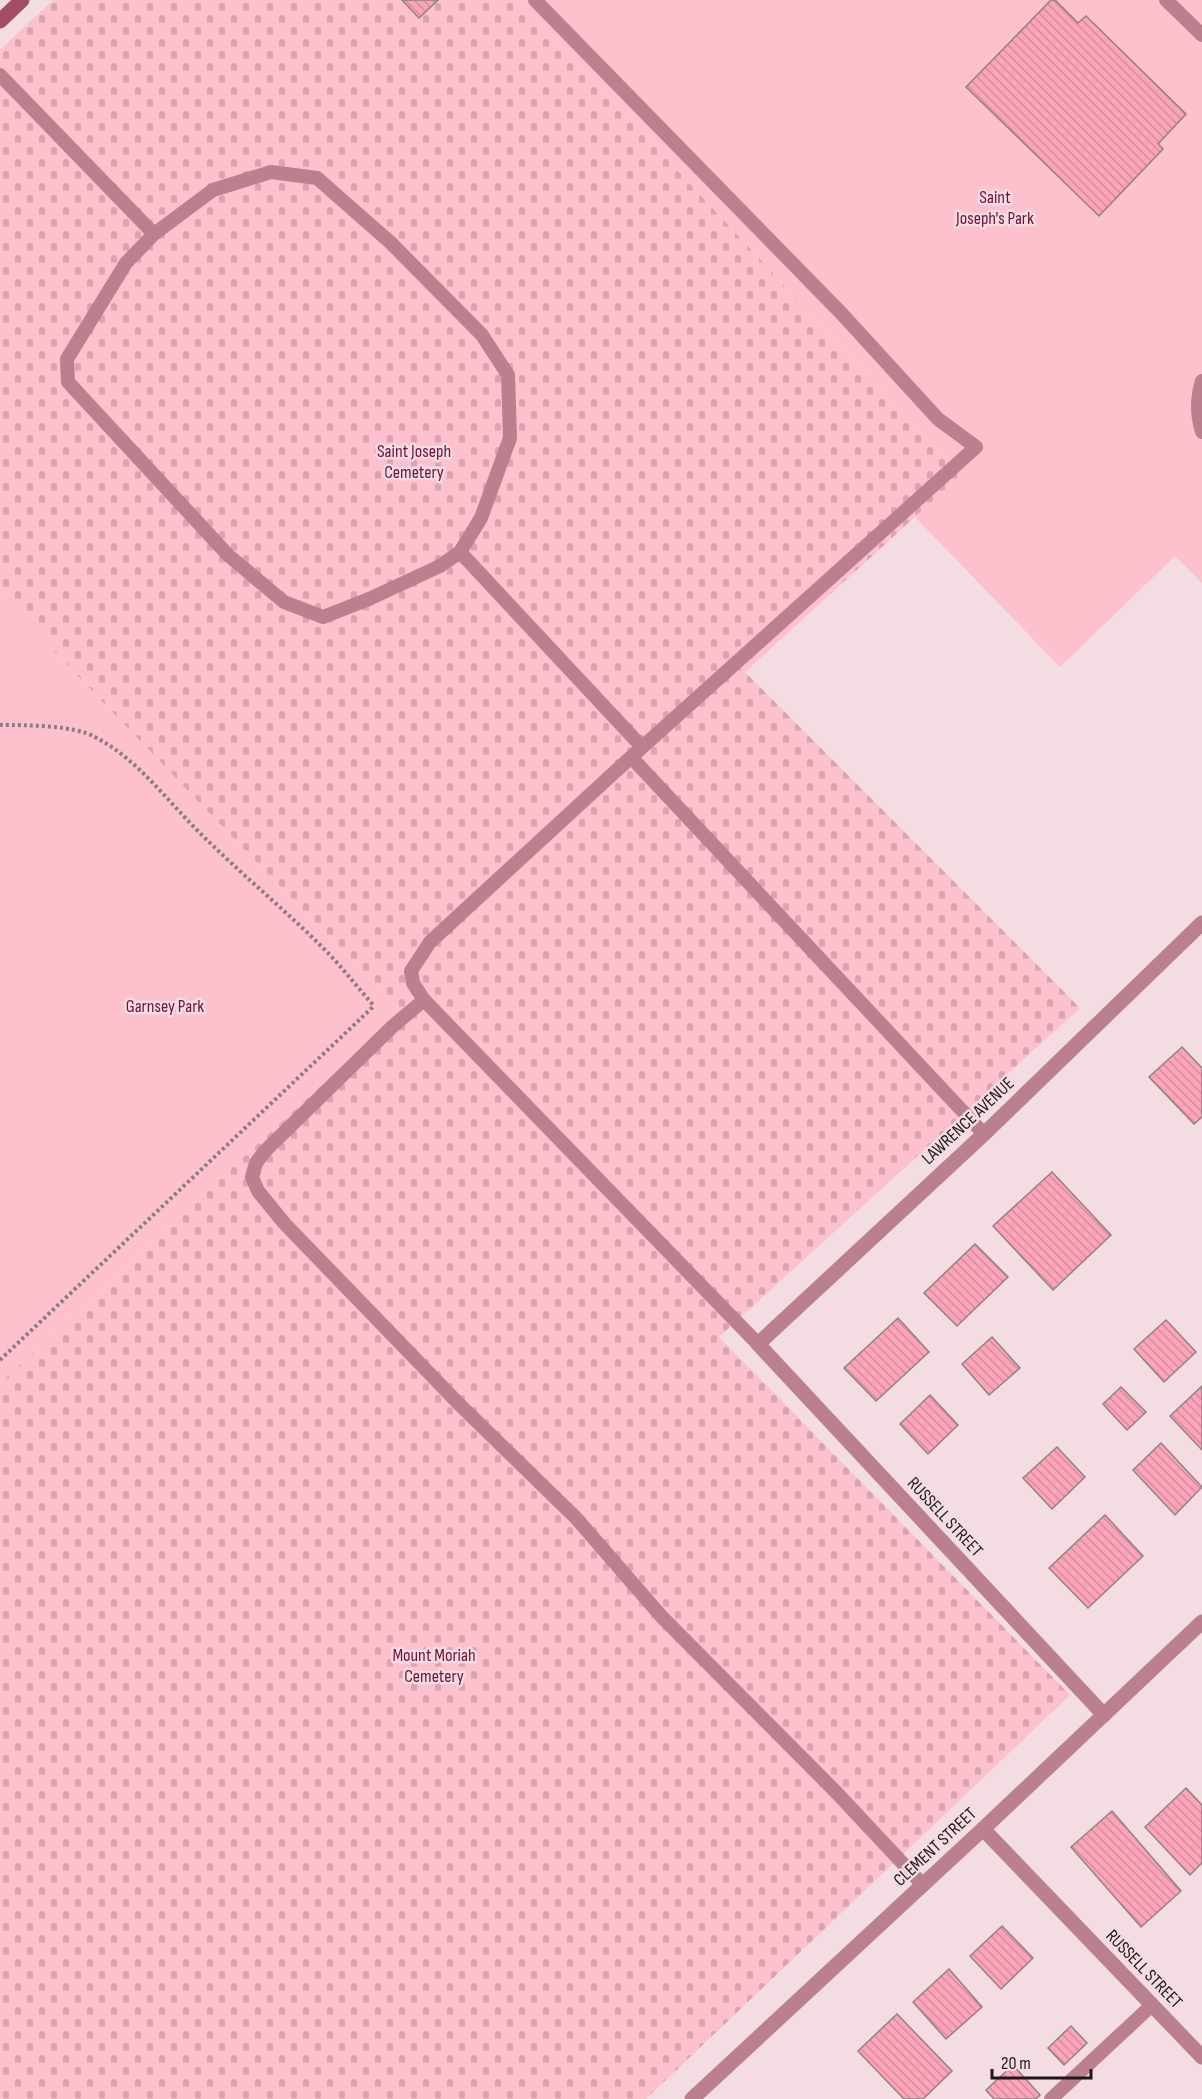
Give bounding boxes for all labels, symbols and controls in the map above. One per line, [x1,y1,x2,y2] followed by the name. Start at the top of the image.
[955,187,1034,229] park label: Saint Joseph's Park
[377,441,451,483] park label: Saint Joseph Cemetery
[126,996,204,1017] park label: Garnsey Park
[918,1073,1018,1169] street label: LAWRENCE AVENUE
[903,1473,987,1561] street label: RUSSELL STREET
[392,1645,476,1687] park label: Mount Moriah Cemetery
[889,1803,981,1891] street label: CLEMENT STREET
[1101,1925,1187,2013] street label: RUSSELL STREET
[992,2042,1091,2080] scale bar
[1001,2053,1031,2074] text: 20 m

